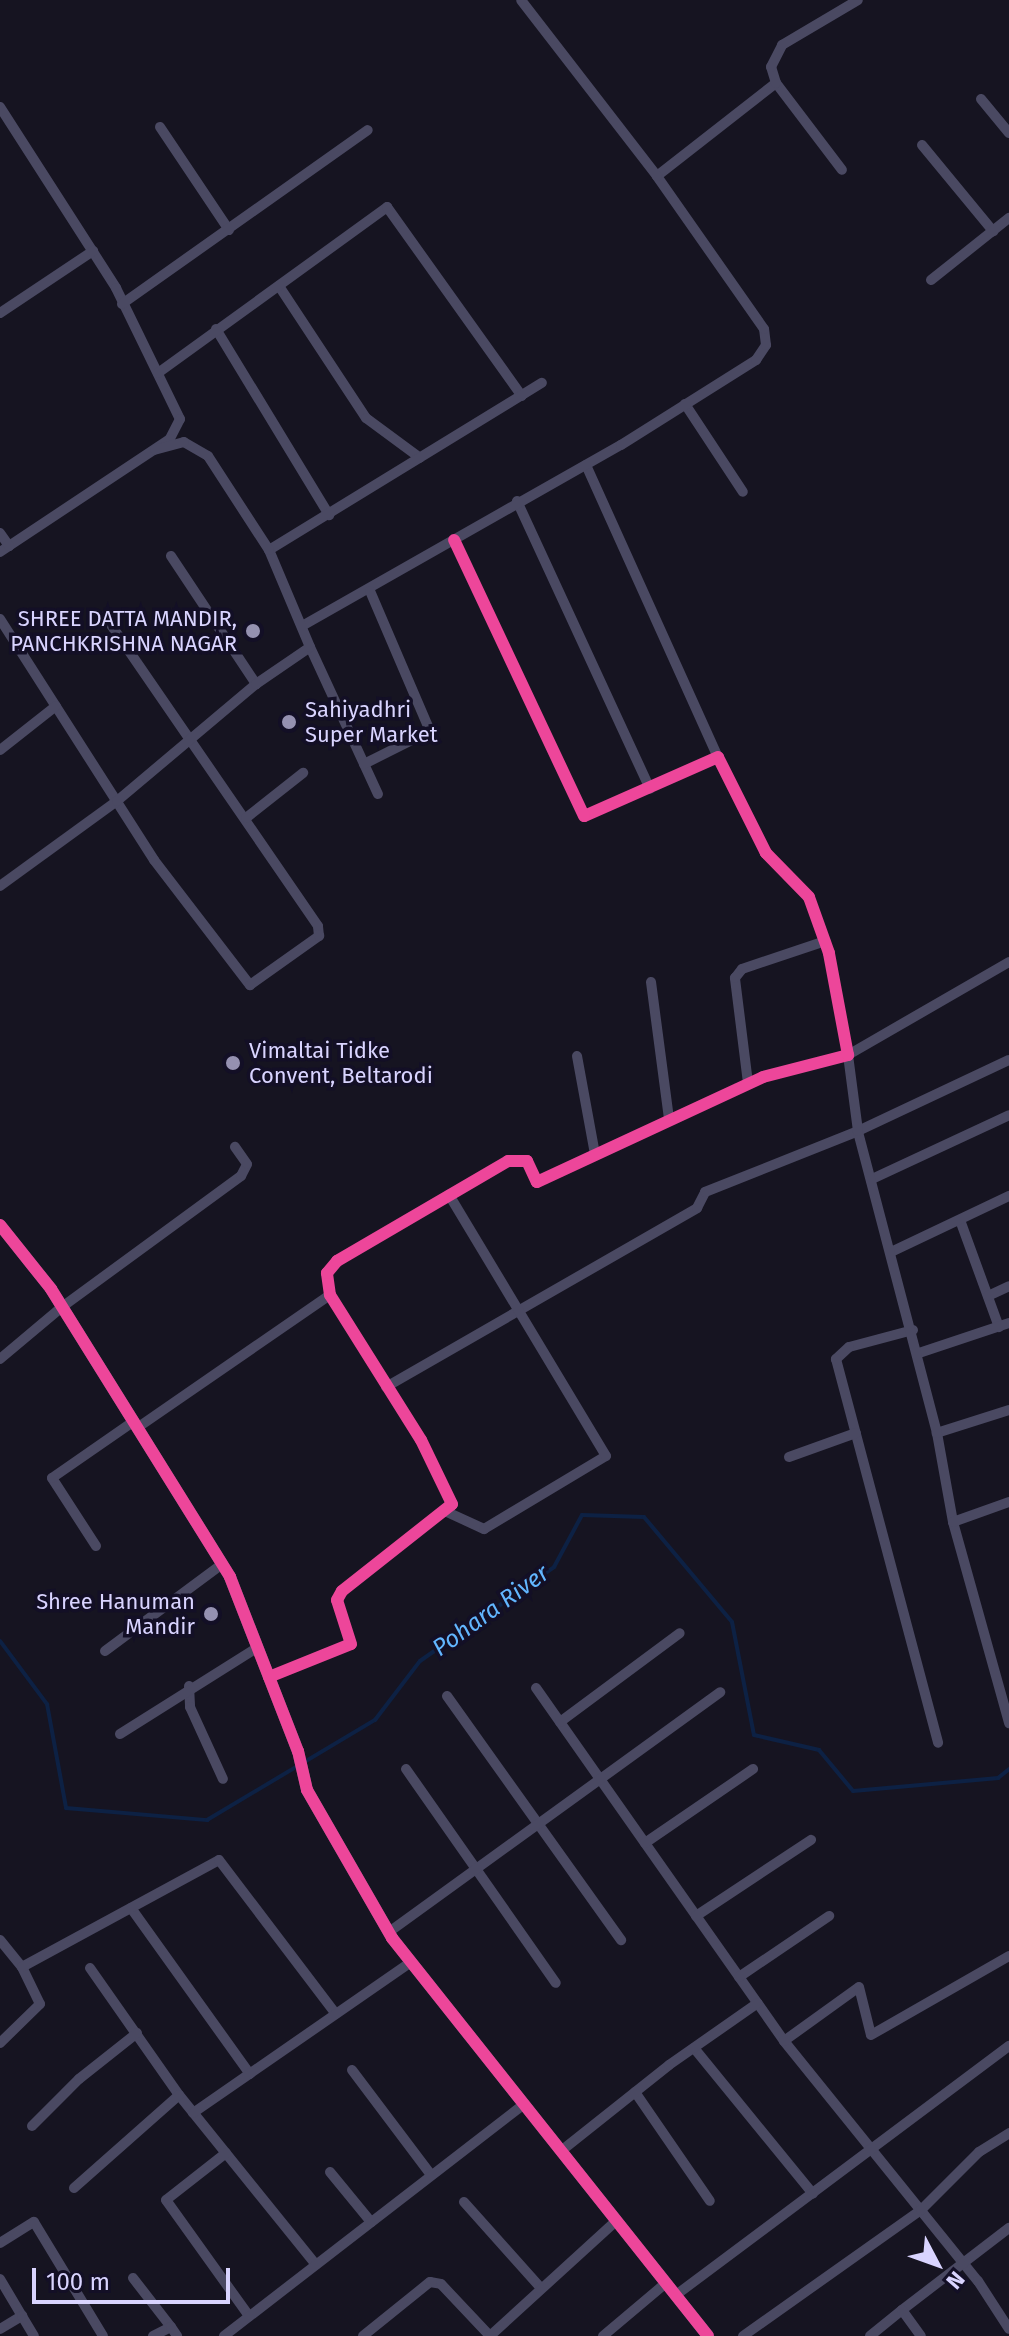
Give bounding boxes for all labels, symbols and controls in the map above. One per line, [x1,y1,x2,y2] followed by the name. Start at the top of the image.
[10,605,237,656] place label: SHREE DATTA MANDIR, PANCHKRISHNA NAGAR
[244,622,262,640] marker: SHREE DATTA MANDIR, PANCHKRISHNA NAGAR
[305,696,438,748] place label: Sahiyadhri Super Market
[280,713,298,731] marker: Sahiyadhri Super Market
[249,1037,433,1088] place label: Vimaltai Tidke Convent, Beltarodi
[224,1054,242,1072] marker: Vimaltai Tidke Convent, Beltarodi
[427,1559,555,1663] water label: Pohara River
[36,1588,195,1640] place label: Shree Hanuman Mandir
[202,1605,220,1623] marker: Shree Hanuman Mandir
[897,2224,977,2304] north arrow
[36,2252,234,2302] scale bar
[941,2266,970,2294] text: N
[46,2268,110,2296] text: 100 m

